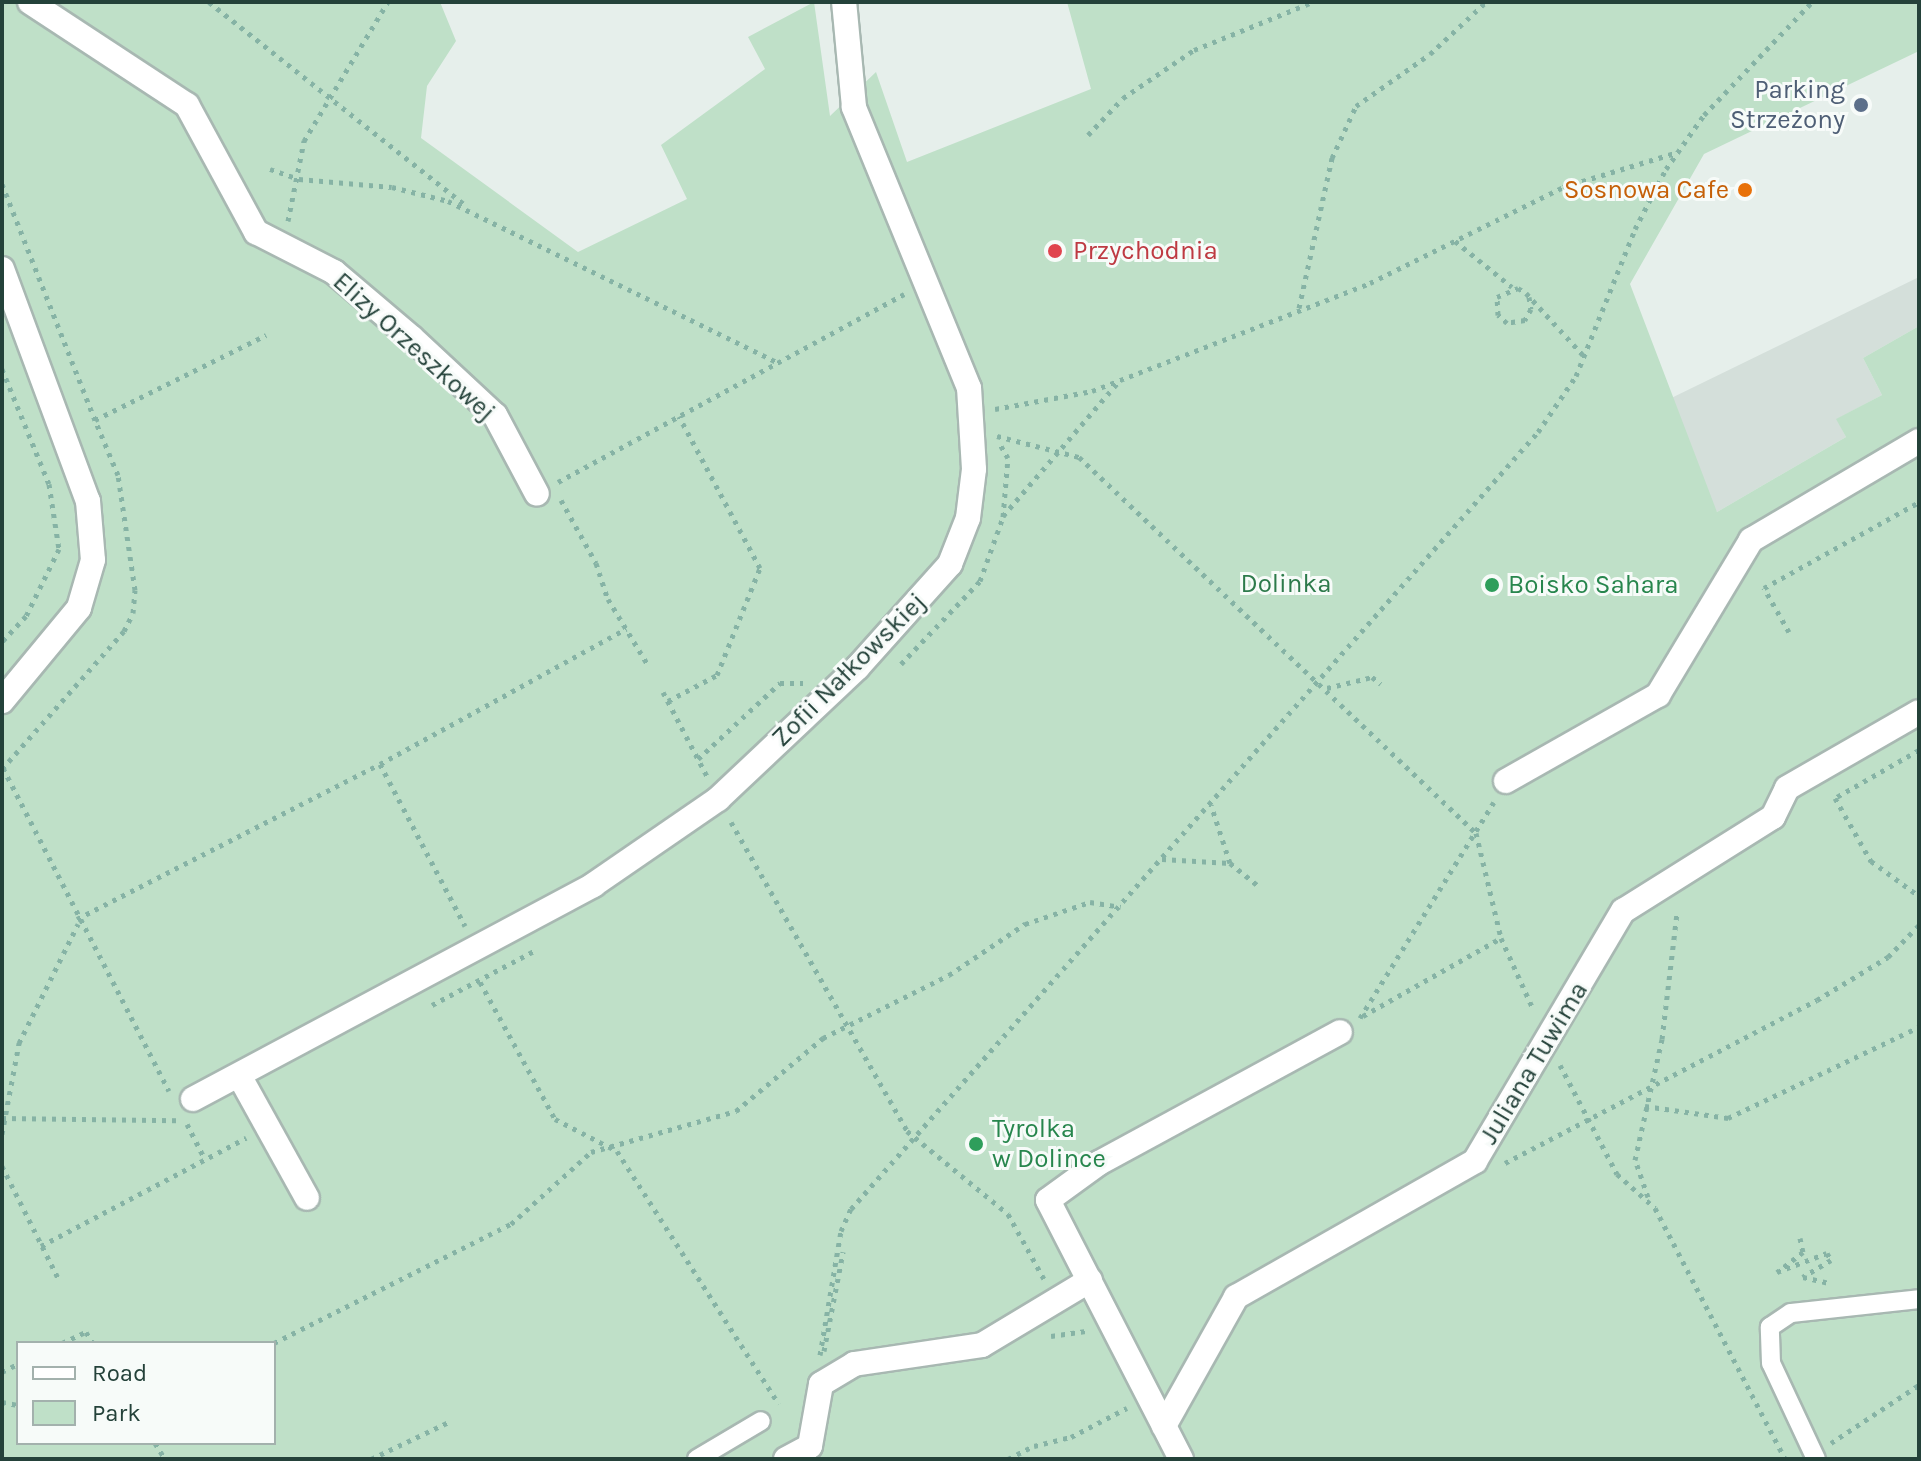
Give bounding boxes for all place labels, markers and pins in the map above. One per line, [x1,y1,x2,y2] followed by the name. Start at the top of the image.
[1730,74,1845,136] place label: Parking Strzeżony
[1852,96,1870,114] marker: Parking Strzeżony
[1564,174,1729,206] place label: Sosnowa Cafe
[1736,181,1754,199] marker: Sosnowa Cafe
[1073,235,1218,267] place label: Przychodnia
[1044,240,1066,262] marker: Przychodnia
[1508,569,1679,601] place label: Boisko Sahara
[1483,576,1501,594] marker: Boisko Sahara
[992,1113,1106,1174] place label: Tyrolka w Dolince
[967,1135,985,1153] marker: Tyrolka w Dolince

